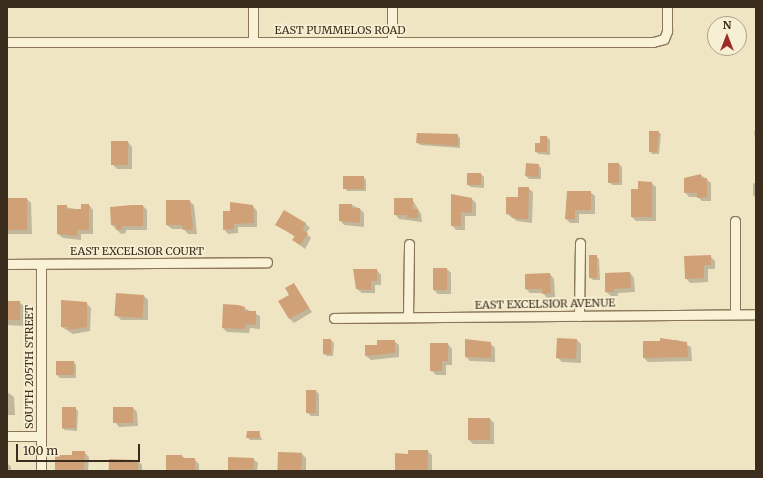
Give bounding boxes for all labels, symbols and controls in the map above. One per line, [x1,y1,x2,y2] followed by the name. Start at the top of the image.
[707,16,747,56] north arrow
[723,18,731,32] text: N
[275,23,405,37] street label: EAST PUMMELOS ROAD
[70,244,204,258] street label: EAST EXCELSIOR COURT
[475,296,615,312] street label: EAST EXCELSIOR AVENUE
[22,305,36,429] street label: SOUTH 205TH STREET
[18,436,142,462] scale bar
[23,443,58,458] text: 100 m

